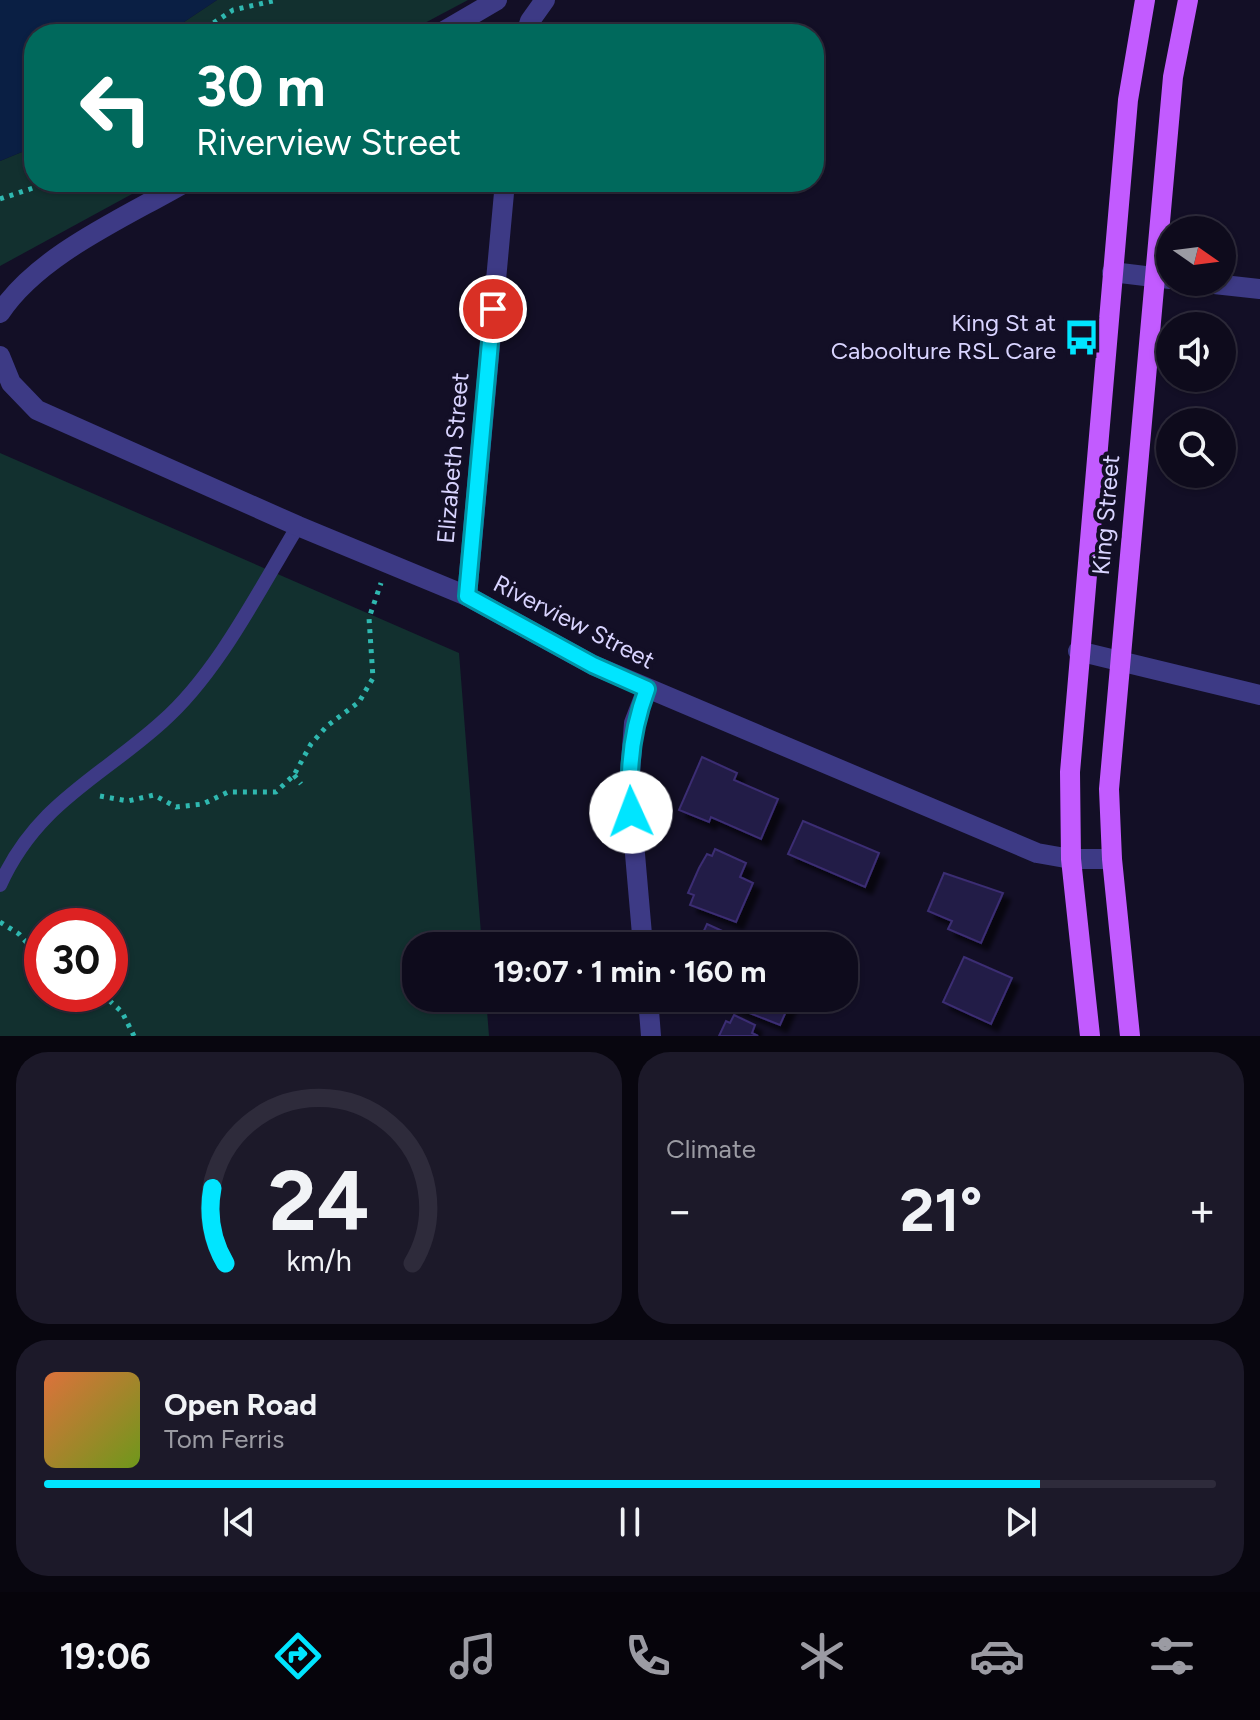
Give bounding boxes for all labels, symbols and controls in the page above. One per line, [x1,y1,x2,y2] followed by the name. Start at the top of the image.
[196,53,326,120] text: 30 m
[64,56,168,160] icon: left
[196,121,461,164] text: Riverview Street
[1156,216,1236,296] north arrow
[1156,216,1236,488] map controls
[459,275,527,343] pin
[471,287,515,331] icon: arrive
[831,308,1056,365] place label: King St at Caboolture RSL Care
[1156,312,1236,392] button: sound
[1063,318,1101,356] bus stop icon: King St at Caboolture RSL Care
[431,371,474,545] street label: Elizabeth Street
[1156,408,1236,488] button: search
[1086,454,1125,576] street label: King Street
[489,569,660,675] street label: Riverview Street
[589,770,673,854] position arrow
[24,908,128,1012] speed limit sign: 30
[493,953,767,990] text: 19:07 · 1 min · 160 m
[666,1133,756,1165] text: Climate
[269,1151,369,1251] text: 24
[900,1174,982,1246] text: 21°
[666,1184,693,1237] text: −
[1189,1184,1216,1237] text: +
[286,1244,352,1278] text: km/h
[164,1386,317,1423] text: Open Road
[164,1423,284,1455] text: Tom Ferris
[217,1500,261,1544] icon: previous
[608,1500,652,1544] icon: pause
[999,1500,1043,1544] icon: next
[270,1628,326,1684] icon: directions
[445,1628,501,1684] icon: music
[620,1628,676,1684] icon: phone
[794,1628,850,1684] icon: climate
[969,1628,1025,1684] icon: car
[1144,1628,1200,1684] icon: filters
[59,1635,151,1678] text: 19:06

